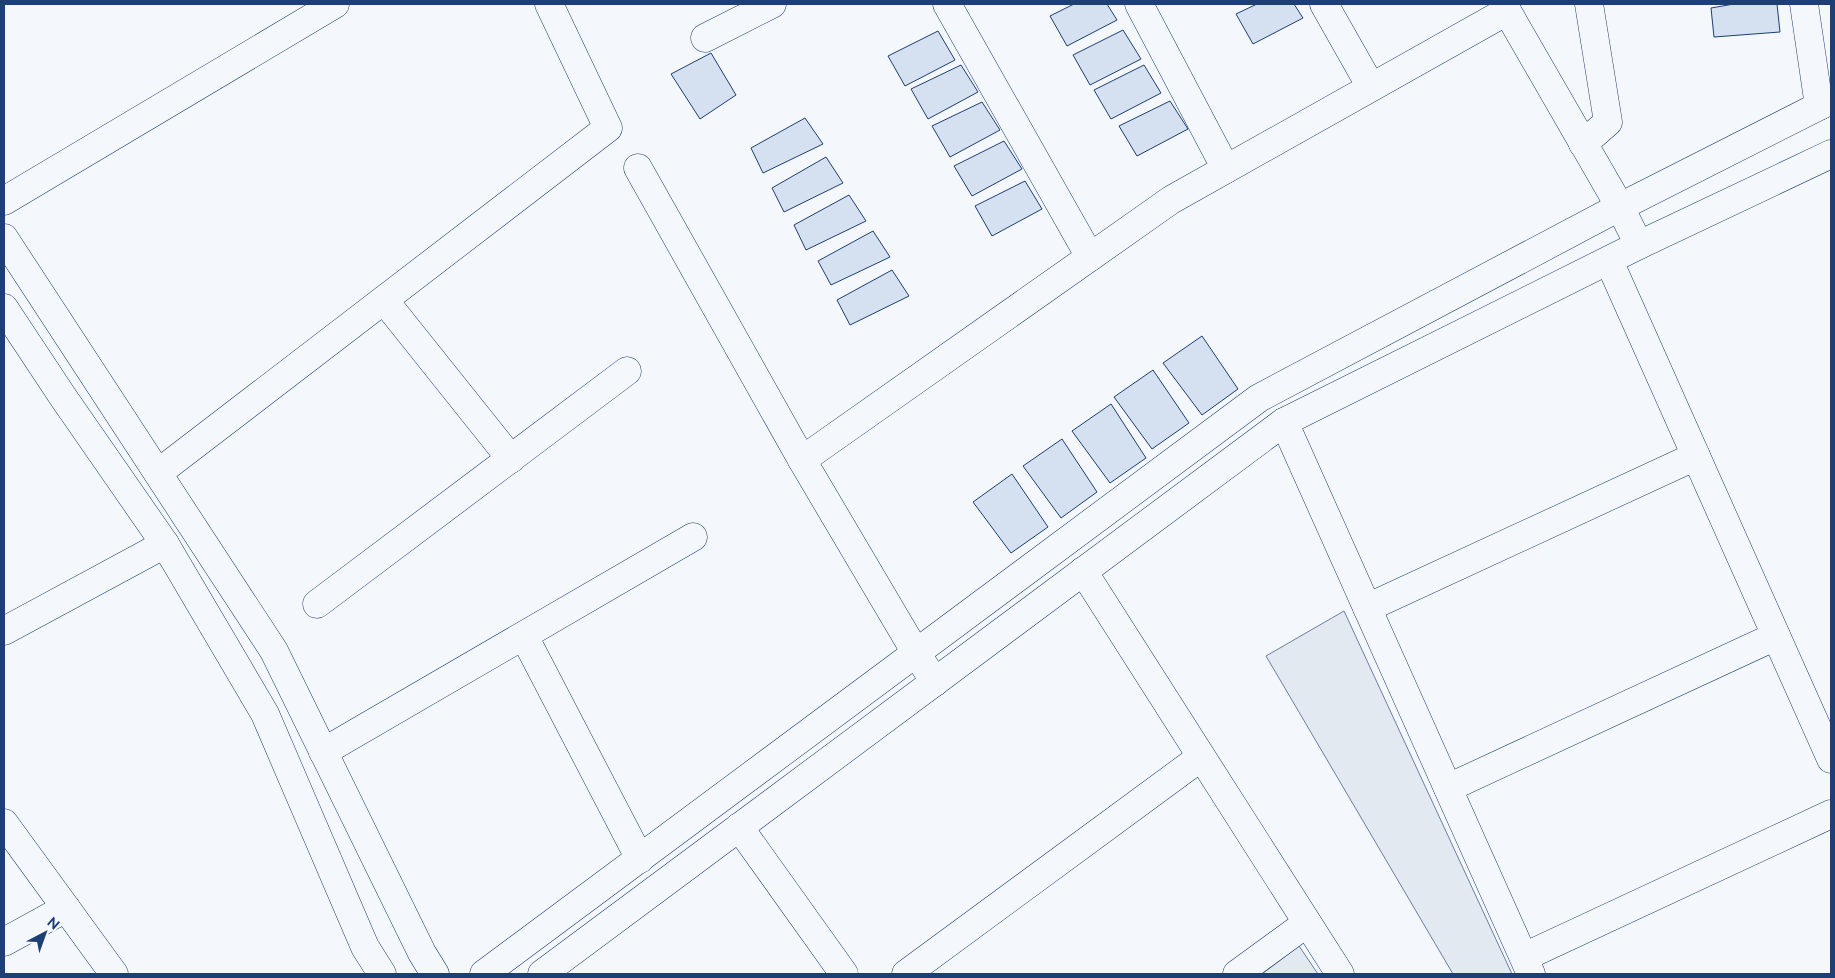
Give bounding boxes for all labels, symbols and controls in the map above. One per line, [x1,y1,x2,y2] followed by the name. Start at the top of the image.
[20,908,70,958] north arrow
[44,914,63,933] text: N

